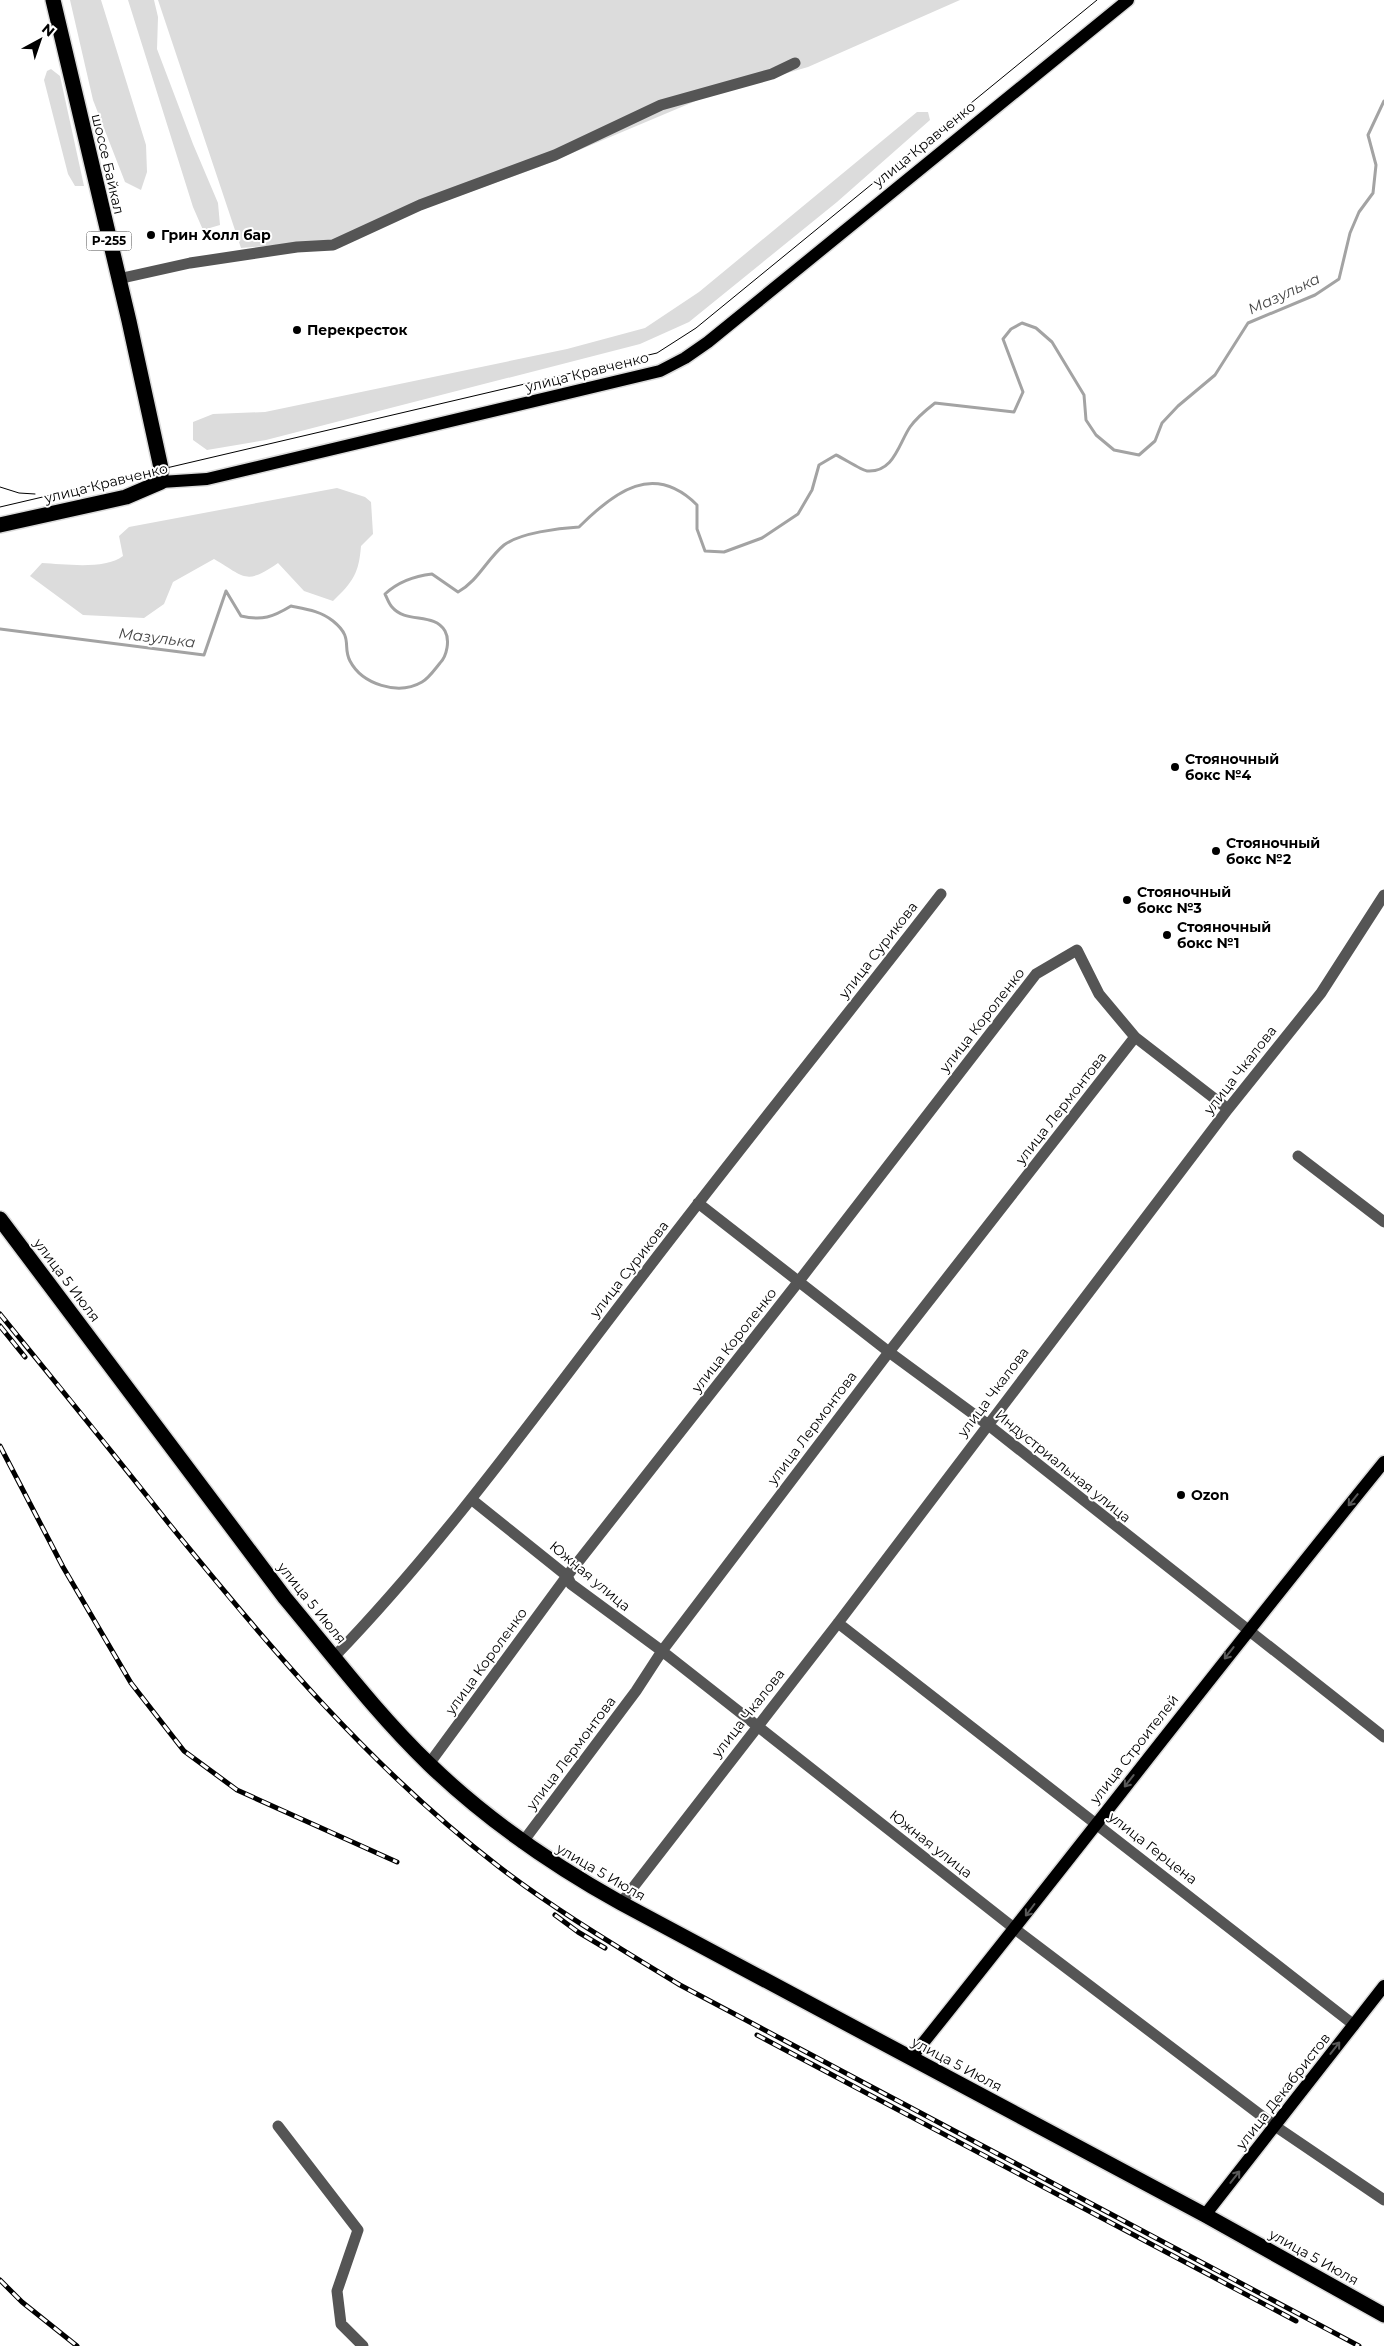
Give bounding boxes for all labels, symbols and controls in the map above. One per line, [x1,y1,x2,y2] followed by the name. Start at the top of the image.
[15,15,65,65] north arrow
[38,20,58,41] text: N
[868,97,979,191] street label: улица Кравченко
[88,112,128,216] street label: шоссе Байкал
[161,226,271,244] place label: Грин Холл бар
[145,229,157,241] marker: Грин Холл бар
[86,232,132,250] road number: Р-255
[1245,269,1323,319] water label: Мазулька
[307,321,407,339] place label: Перекресток
[291,324,303,336] marker: Перекресток
[522,348,651,396] street label: улица Кравченко
[41,459,170,507] street label: улица Кравченко
[118,623,197,652] water label: Мазулька
[1185,750,1279,784] place label: Стояночный бокс №4
[1169,761,1181,773] marker: Стояночный бокс №4
[1226,834,1320,868] place label: Стояночный бокс №2
[1210,845,1222,857] marker: Стояночный бокс №2
[1137,883,1231,917] place label: Стояночный бокс №3
[1121,894,1133,906] marker: Стояночный бокс №3
[834,898,921,1003] street label: улица Сурикова
[1177,918,1271,952] place label: Стояночный бокс №1
[1161,929,1173,941] marker: Стояночный бокс №1
[935,964,1029,1077] street label: улица Короленко
[1199,1022,1280,1119] street label: улица Чкалова
[1011,1048,1111,1169] street label: улица Лермонтова
[585,1217,672,1322] street label: улица Сурикова
[29,1234,104,1325] street label: улица 5 Июля
[687,1284,781,1397] street label: улица Короленко
[953,1343,1033,1441] street label: улица Чкалова
[763,1368,861,1489] street label: улица Лермонтова
[991,1406,1135,1526] street label: Индустриальная улица
[1191,1486,1229,1504] place label: Ozon
[1175,1489,1187,1501] marker: Ozon
[1348,1493,1359,1506] one-way arrow
[546,1537,634,1615] street label: Южная улица
[273,1558,350,1647] street label: улица 5 Июля
[441,1604,531,1719] street label: улица Короленко
[1224,1646,1235,1659] one-way arrow
[707,1665,788,1762] street label: улица Чкалова
[1085,1691,1182,1808] street label: улица Строителей
[522,1693,620,1814] street label: улица Лермонтова
[1123,1774,1134,1787] one-way arrow
[886,1806,976,1882] street label: Южная улица
[1104,1807,1201,1888] street label: улица Герцена
[552,1839,649,1905] street label: улица 5 Июля
[1024,1903,1035,1916] one-way arrow
[1231,2029,1334,2154] street label: улица Декабристов
[908,2032,1005,2095] street label: улица 5 Июля
[1330,2042,1341,2055] one-way arrow
[1230,2171,1241,2184] one-way arrow
[1265,2224,1362,2289] street label: улица 5 Июля

